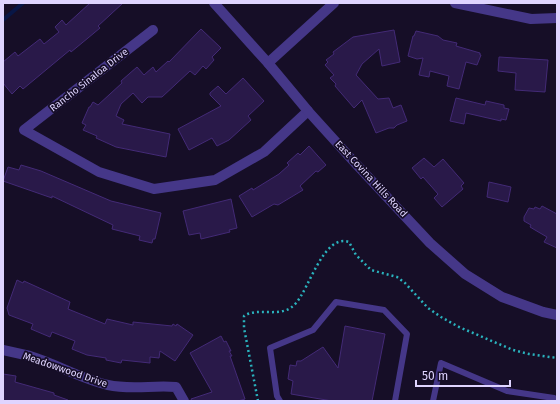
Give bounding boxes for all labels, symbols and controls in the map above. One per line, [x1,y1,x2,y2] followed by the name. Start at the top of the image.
[47,46,131,114] street label: Rancho Sinaloa Drive
[332,138,410,220] street label: East Covina Hills Road
[21,350,109,390] street label: Meadowwood Drive
[416,362,510,388] scale bar
[422,369,448,383] text: 50 m

